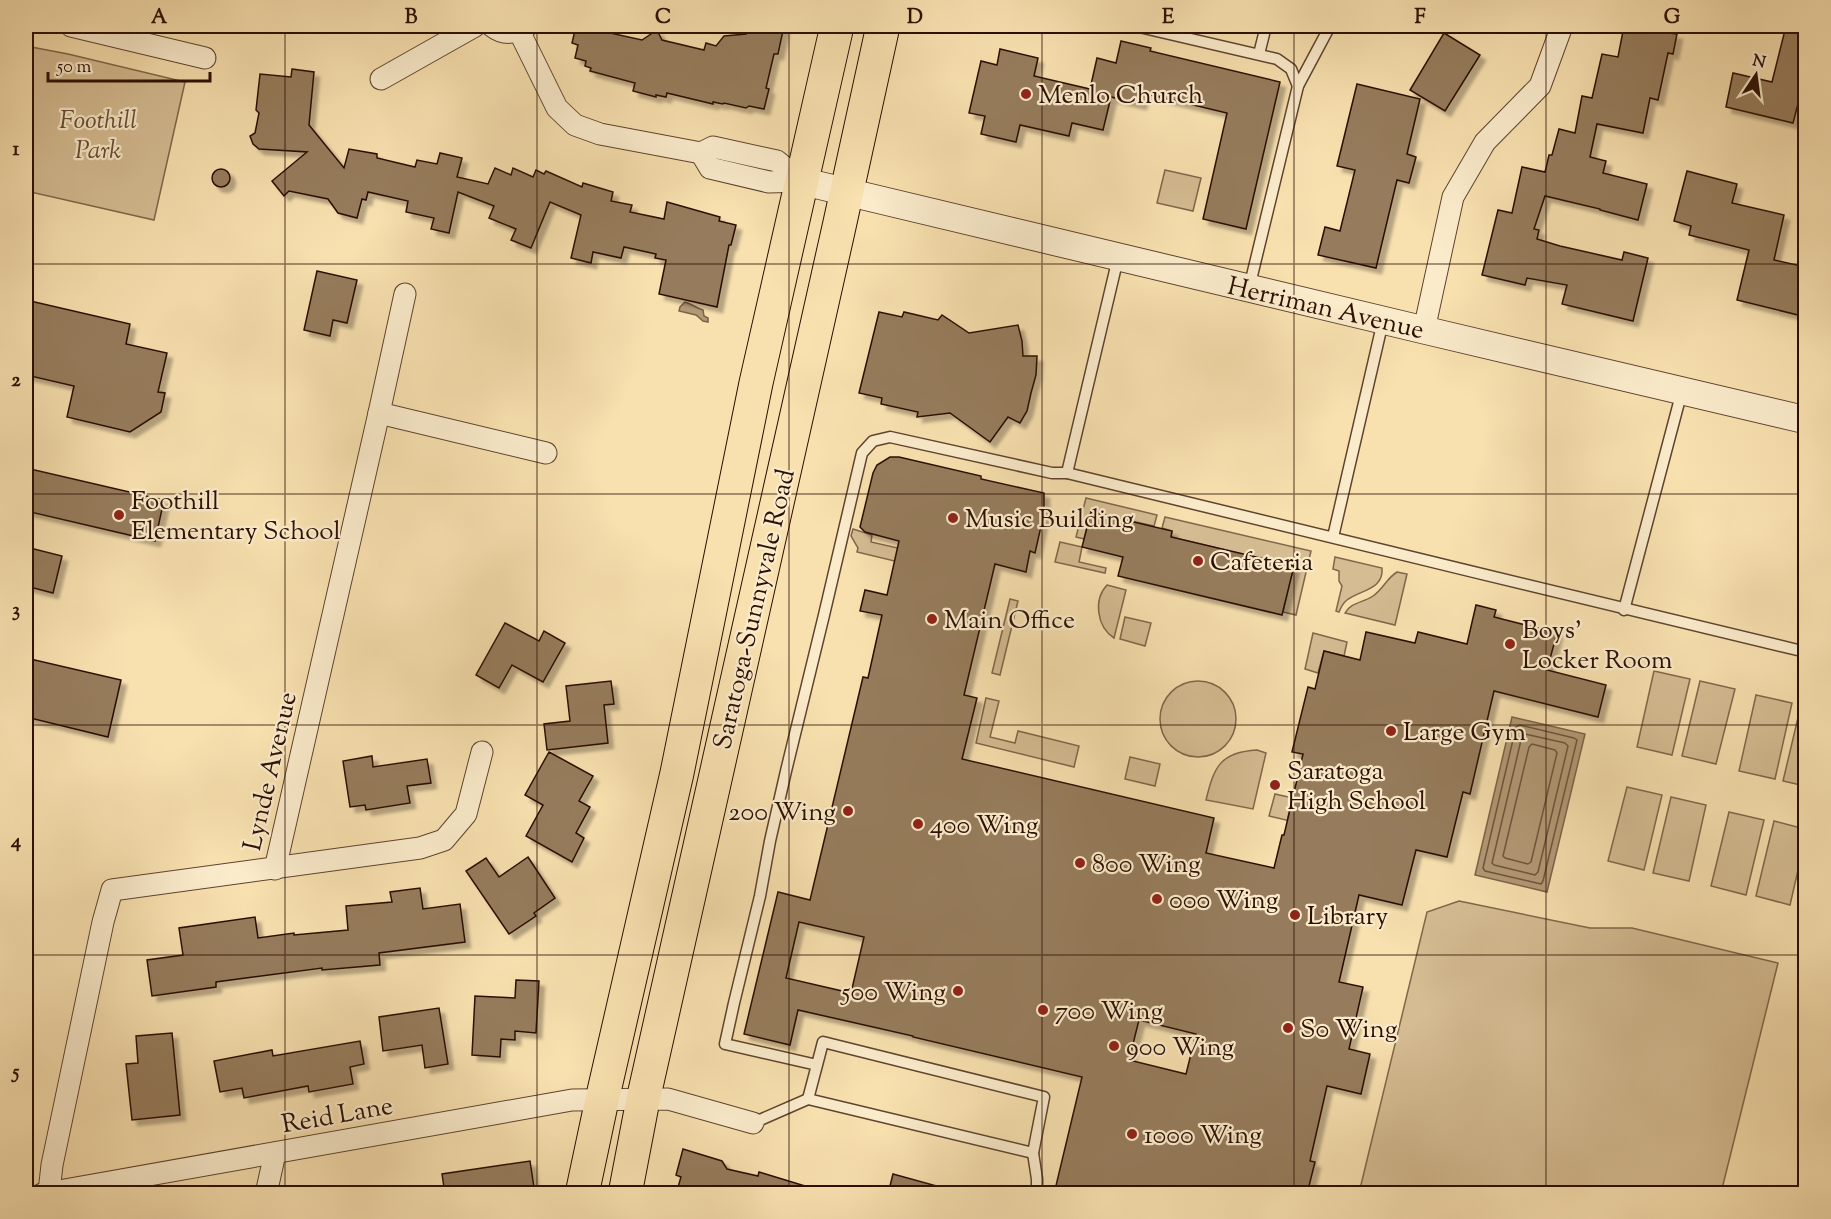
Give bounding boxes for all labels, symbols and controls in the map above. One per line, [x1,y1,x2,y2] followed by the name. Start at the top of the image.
[151,4,168,33] text: A
[405,4,418,33] text: B
[655,4,671,33] text: C
[907,4,923,33] text: D
[1162,4,1175,33] text: E
[1414,4,1426,33] text: F
[1664,4,1681,33] text: G
[48,45,210,83] scale bar
[1726,45,1786,105] north arrow
[1750,50,1768,76] text: N
[56,55,92,81] text: 50 m
[1038,78,1203,115] place label: Menlo Church
[1019,87,1033,101] marker: Menlo Church
[59,103,137,170] park label: Foothill Park
[13,136,20,165] text: 1
[1223,269,1427,350] street label: Herriman Avenue
[11,367,21,396] text: 2
[705,465,806,754] street label: Saratoga-Sunnyvale Road
[131,484,341,551] place label: Foothill Elementary School
[965,502,1134,539] place label: Music Building
[112,508,126,522] marker: Foothill Elementary School
[946,511,960,525] marker: Music Building
[1210,545,1313,582] place label: Cafeteria
[1191,554,1205,568] marker: Cafeteria
[12,597,20,626] text: 3
[944,603,1075,640] place label: Main Office
[925,612,939,626] marker: Main Office
[1522,613,1672,680] place label: Boys' Locker Room
[1503,637,1517,651] marker: Boys' Locker Room
[235,689,308,855] street label: Lynde Avenue
[1403,715,1526,752] place label: Large Gym
[1384,724,1398,738] marker: Large Gym
[1287,754,1426,821] place label: Saratoga High School
[1268,778,1282,792] marker: Saratoga High School
[728,795,836,832] place label: 200 Wing
[841,804,855,818] marker: 200 Wing
[930,808,1038,845] place label: 400 Wing
[911,817,925,831] marker: 400 Wing
[10,828,21,857] text: 4
[1092,847,1201,884] place label: 800 Wing
[1073,856,1087,870] marker: 800 Wing
[1169,883,1278,920] place label: 000 Wing
[1150,892,1164,906] marker: 000 Wing
[1307,899,1388,936] place label: Library
[1288,908,1302,922] marker: Library
[840,975,946,1012] place label: 500 Wing
[951,984,965,998] marker: 500 Wing
[1055,994,1163,1031] place label: 700 Wing
[1036,1003,1050,1017] marker: 700 Wing
[1300,1012,1397,1049] place label: S0 Wing
[1281,1021,1295,1035] marker: S0 Wing
[1126,1030,1234,1067] place label: 900 Wing
[1107,1039,1121,1053] marker: 900 Wing
[11,1059,20,1088] text: 5
[279,1088,396,1144] street label: Reid Lane
[1144,1118,1262,1155] place label: 1000 Wing
[1125,1127,1139,1141] marker: 1000 Wing

